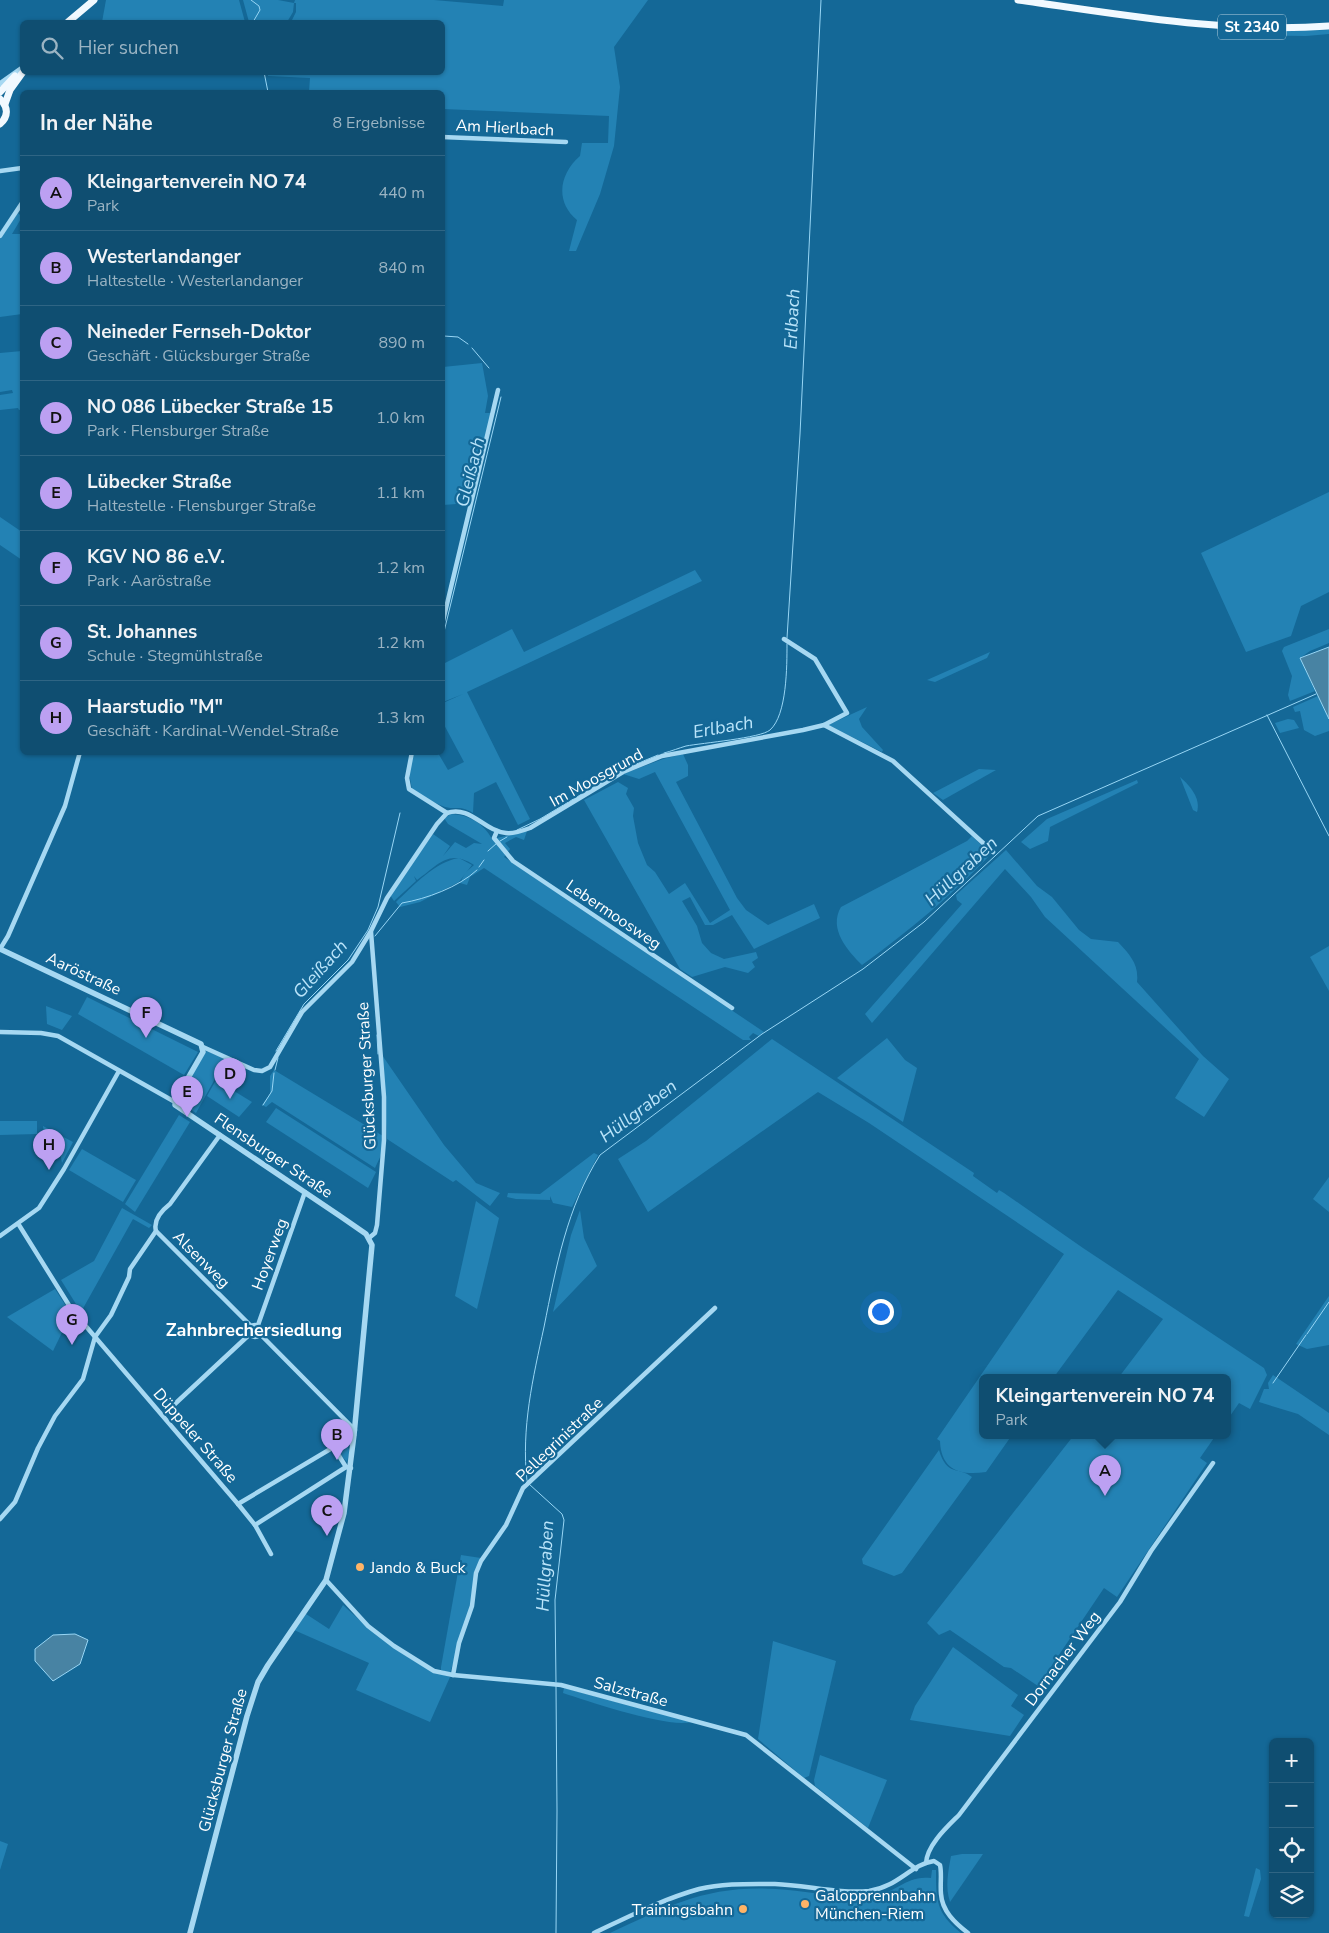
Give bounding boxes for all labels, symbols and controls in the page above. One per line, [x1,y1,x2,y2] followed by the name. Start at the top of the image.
[1218,15,1286,40] road number: St 2340
[20,20,445,75] search box
[38,34,66,62] icon: search
[78,35,179,61] text: Hier suchen
[40,109,153,137] text: In der Nähe
[332,112,425,134] text: 8 Ergebnisse
[455,114,555,142] street label: Am Hierlbach
[87,169,306,195] text: Kleingartenverein NO 74
[50,182,62,204] text: A
[378,182,425,204] text: 440 m
[87,195,119,217] text: Park
[87,244,241,270] text: Westerlandanger
[50,257,62,279] text: B
[378,257,425,279] text: 840 m
[87,270,303,292] text: Haltestelle · Westerlandanger
[778,288,806,350] water label: Erlbach
[87,319,311,345] text: Neineder Fernseh-Doktor
[51,332,61,354] text: C
[378,332,425,354] text: 890 m
[87,345,310,367] text: Geschäft · Glücksburger Straße
[87,394,333,420] text: NO 086 Lübecker Straße 15
[50,407,62,429] text: D
[376,407,425,429] text: 1.0 km
[87,420,269,442] text: Park · Flensburger Straße
[450,435,490,509] water label: Gleißach
[87,469,232,495] text: Lübecker Straße
[51,482,61,504] text: E
[376,482,425,504] text: 1.1 km
[87,495,316,517] text: Haltestelle · Flensburger Straße
[87,544,225,570] text: KGV NO 86 e.V.
[52,557,61,579] text: F
[376,557,425,579] text: 1.2 km
[87,570,211,592] text: Park · Aaröstraße
[87,619,197,645] text: St. Johannes
[50,632,62,654] text: G
[376,632,425,654] text: 1.2 km
[87,645,263,667] text: Schule · Stegmühlstraße
[87,694,223,720] text: Haarstudio "M"
[50,707,62,729] text: H
[376,707,425,729] text: 1.3 km
[691,710,755,744] water label: Erlbach
[87,720,339,742] text: Geschäft · Kardinal-Wendel-Straße
[546,743,647,813] street label: Im Moosgrund
[919,831,1003,911] water label: Hüllgraben
[561,875,666,955] street label: Lebermoosweg
[287,935,353,1003] water label: Gleißach
[43,947,125,1001] street label: Aaröstraße
[130,997,162,1038] pin: F
[352,1002,382,1150] street label: Glücksburger Straße
[214,1058,246,1099] pin: D
[594,1074,682,1148] water label: Hüllgraben
[171,1076,203,1117] pin: E
[210,1108,337,1204] street label: Flensburger Straße
[33,1129,65,1170] pin: H
[247,1215,293,1293] street label: Hoyerweg
[168,1226,235,1293] street label: Alsenweg
[868,1299,894,1325] your location
[56,1304,88,1345] pin: G
[166,1318,342,1342] district label: Zahnbrechersiedlung
[979,1374,1231,1439] popup
[995,1383,1215,1409] text: Kleingartenverein NO 74
[148,1384,243,1488] street label: Düppeler Straße
[511,1392,608,1487] street label: Pellegrinistraße
[995,1409,1027,1431] text: Park
[321,1419,353,1460] pin: B
[1089,1455,1121,1496] pin: A
[311,1495,343,1536] pin: C
[531,1520,559,1612] water label: Hüllgraben
[369,1557,466,1579] place label: Jando & Buck
[354,1561,366,1573] marker: Jando & Buck
[1020,1607,1106,1711] street label: Dornacher Weg
[591,1671,670,1712] street label: Salzstraße
[193,1686,253,1835] street label: Glücksburger Straße
[1269,1738,1314,1918] map controls
[1269,1738,1314,1783] button: +
[1269,1783,1314,1828] button: −
[1269,1828,1314,1873] button: locate
[1269,1873,1314,1918] button: layers
[815,1885,936,1925] place label: Galopprennbahn München-Riem
[799,1898,811,1910] marker: Galopprennbahn München-Riem
[632,1899,733,1921] place label: Trainingsbahn
[737,1903,749,1915] marker: Trainingsbahn

